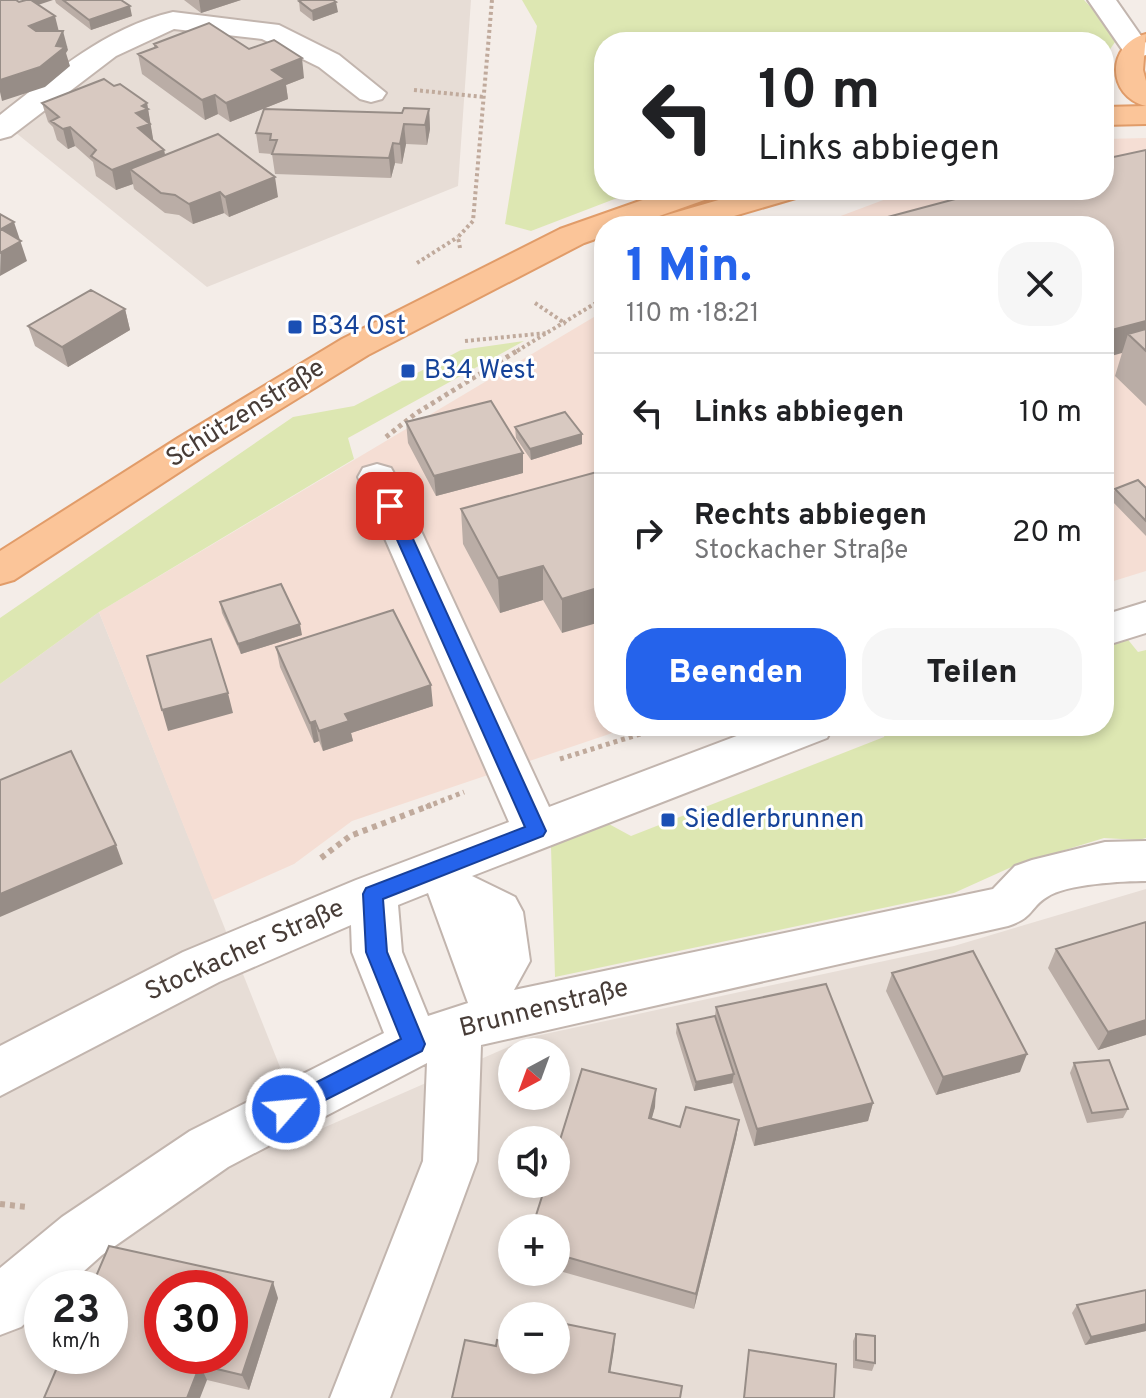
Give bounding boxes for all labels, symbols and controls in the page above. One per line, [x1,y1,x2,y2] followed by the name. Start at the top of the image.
[758,58,880,128] text: 10 m
[626,64,730,168] icon: left
[758,127,1000,173] text: Links abbiegen
[626,238,752,298] text: 1 Min.
[998,242,1082,326] button: close
[626,298,759,331] text: 110 m · 18:21
[311,311,406,344] place label: B34 Ost
[286,318,304,336] marker: B34 Ost
[160,352,332,476] street label: Schützenstraße
[424,355,535,388] place label: B34 West
[399,362,417,380] marker: B34 West
[626,391,670,435] icon: left
[694,395,904,432] text: Links abbiegen
[1019,395,1082,432] text: 10 m
[356,472,424,540] pin
[368,484,412,528] icon: arrive
[694,498,927,535] text: Rechts abbiegen
[626,511,670,555] icon: right
[1012,515,1082,552] text: 20 m
[694,535,908,568] text: Stockacher Straße
[626,628,846,720] button: Beenden
[862,628,1082,720] button: Teilen
[684,804,864,837] place label: Siedlerbrunnen
[659,811,677,829] marker: Siedlerbrunnen
[140,892,350,1010] street label: Stockacher Straße
[456,972,632,1046] street label: Brunnenstraße
[498,1038,570,1110] north arrow
[498,1038,570,1374] map controls
[244,1067,328,1151] position arrow
[498,1126,570,1198] button: sound
[498,1214,570,1286] button: +
[144,1270,248,1374] speed limit sign: 30
[52,1287,100,1337] text: 23
[498,1302,570,1374] button: −
[52,1329,100,1355] text: km/h

